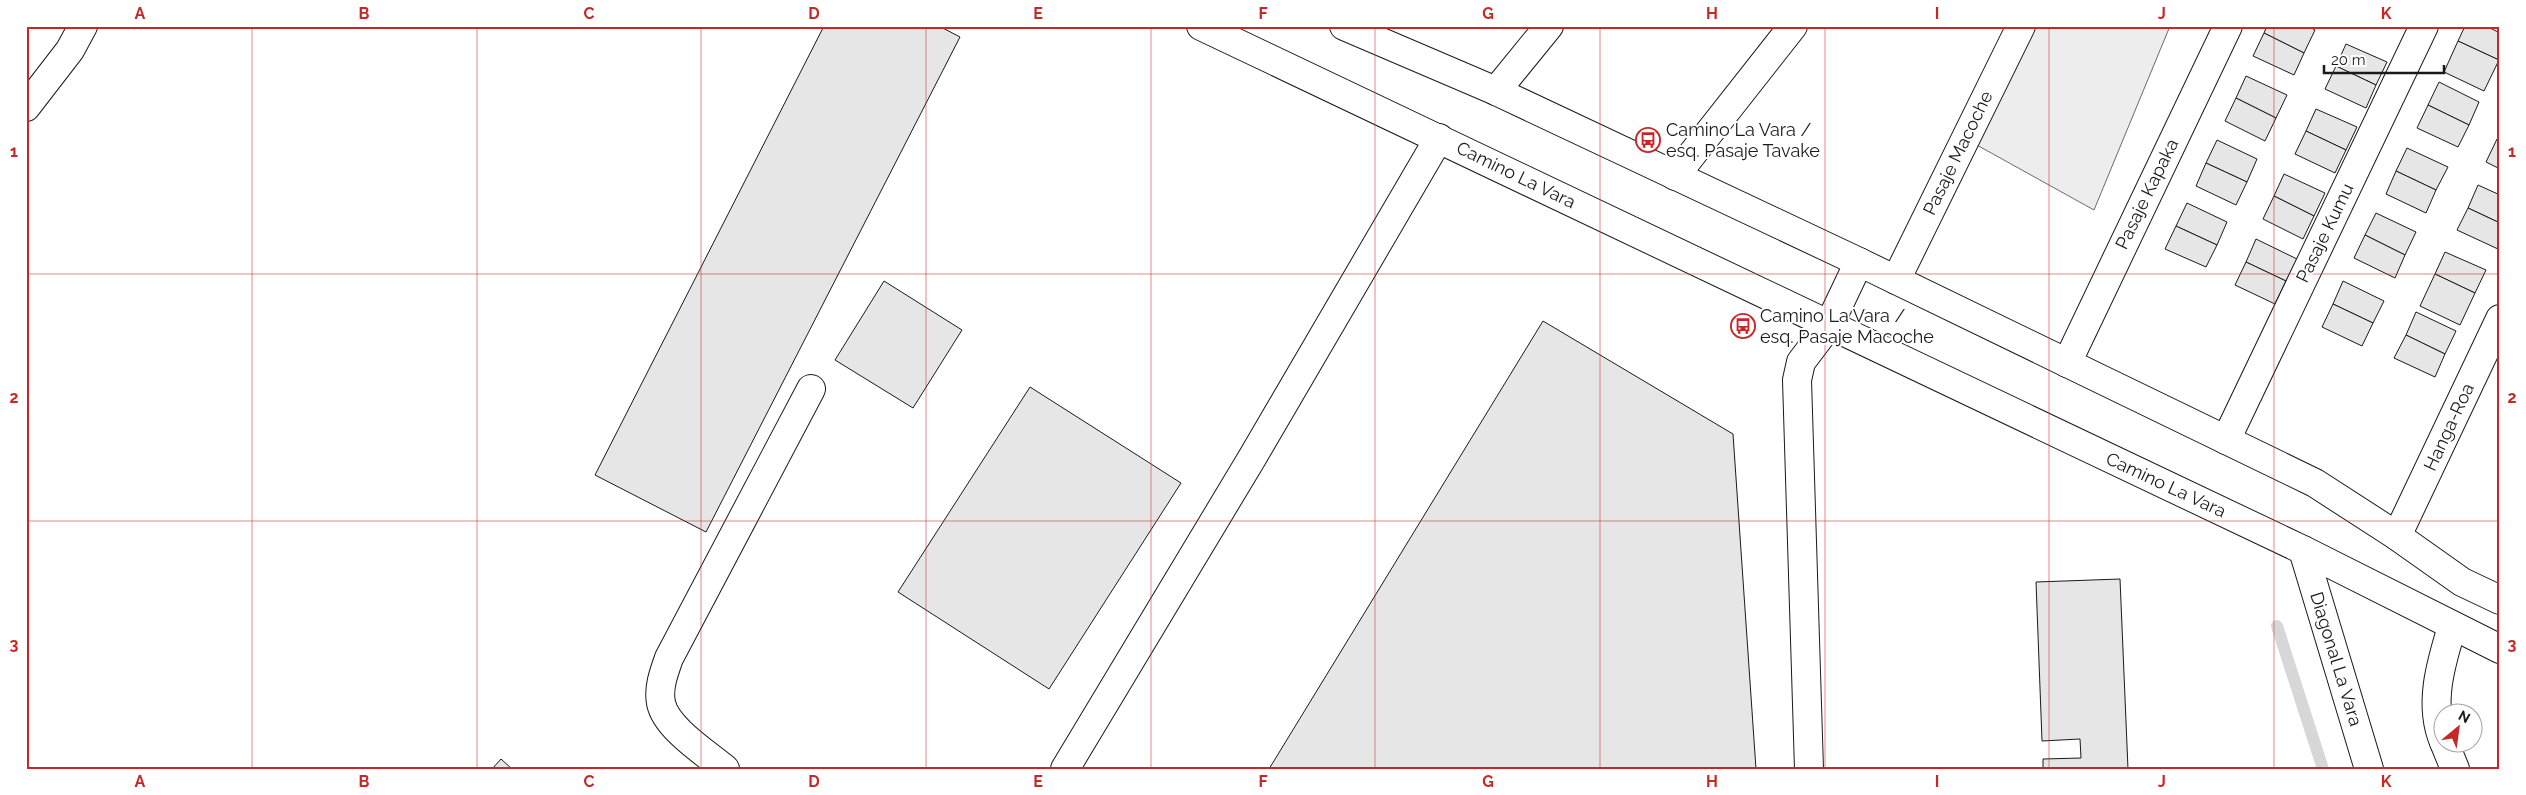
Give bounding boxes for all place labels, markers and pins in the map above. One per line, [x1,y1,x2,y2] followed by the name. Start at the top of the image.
[1666,119,1820,161] place label: Camino La Vara / esq. Pasaje Tavake
[1635,127,1661,153] bus stop icon: Camino La Vara / esq. Pasaje Tavake
[1760,305,1934,347] place label: Camino La Vara / esq. Pasaje Macoche
[1730,313,1756,339] bus stop icon: Camino La Vara / esq. Pasaje Macoche

